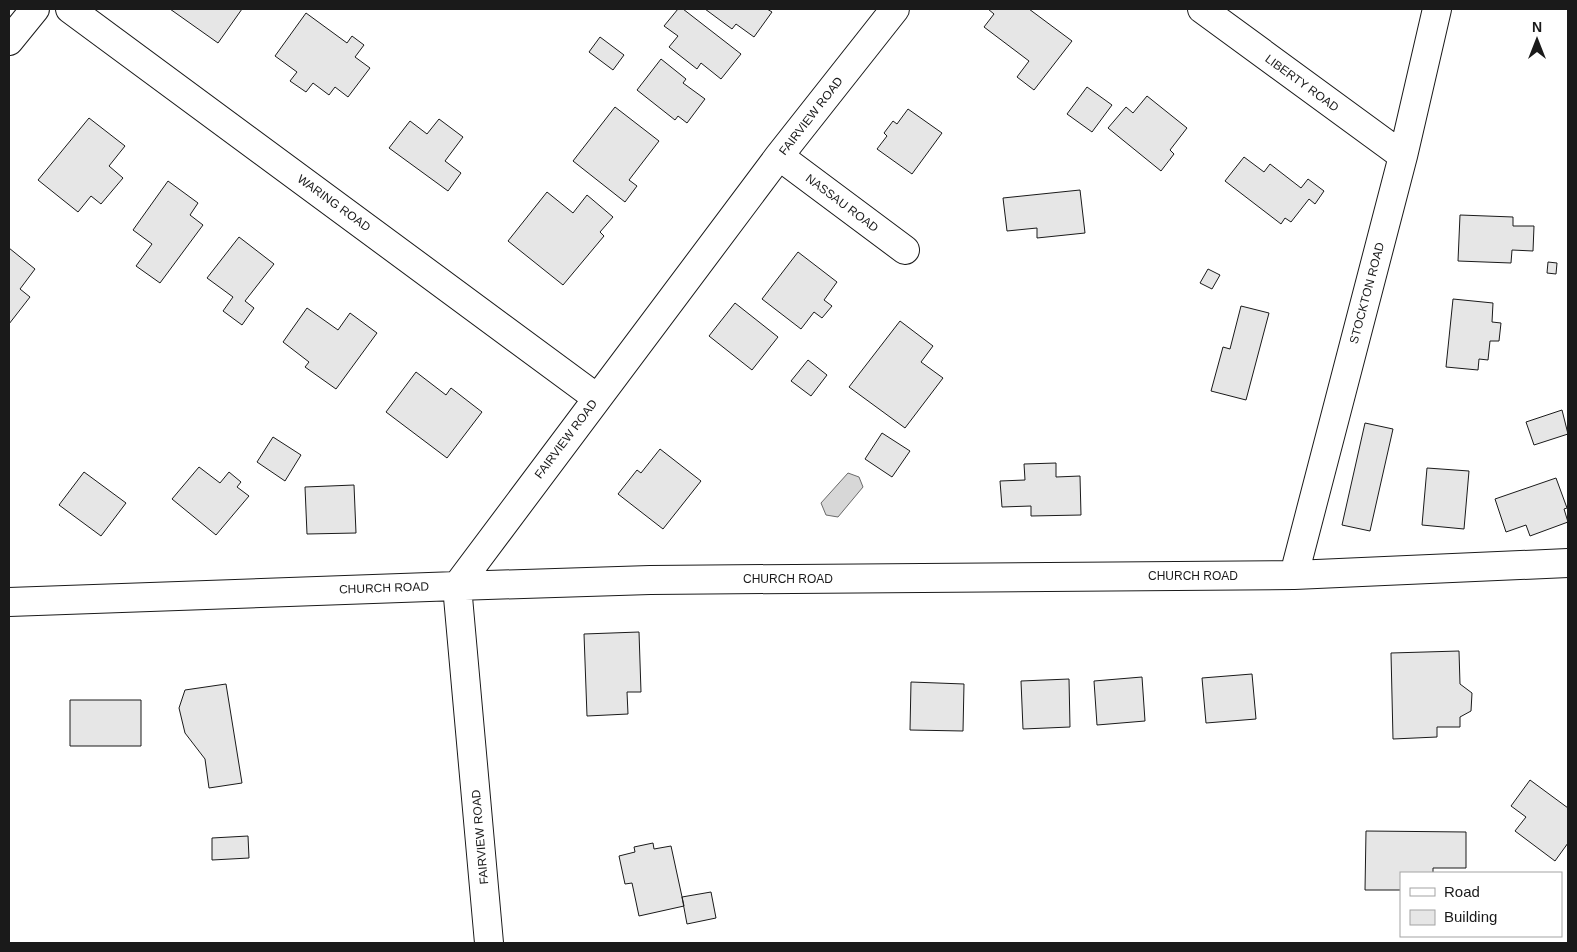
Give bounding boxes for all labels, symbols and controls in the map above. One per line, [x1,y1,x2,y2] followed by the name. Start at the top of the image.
[1512,15,1562,65] north arrow
[1532,19,1542,35] text: N
[1262,52,1342,115] street label: LIBERTY ROAD
[776,74,846,158] street label: FAIRVIEW ROAD
[803,171,881,235] street label: NASSAU ROAD
[295,172,374,234] street label: WARING ROAD
[1347,241,1387,345] street label: STOCKTON ROAD
[532,397,600,481] street label: FAIRVIEW ROAD
[1148,569,1238,583] street label: CHURCH ROAD
[743,572,833,586] street label: CHURCH ROAD
[339,579,430,597] street label: CHURCH ROAD
[469,789,491,885] street label: FAIRVIEW ROAD
[1400,872,1562,937] legend
[1444,883,1480,900] text: Road
[1444,908,1497,925] text: Building

